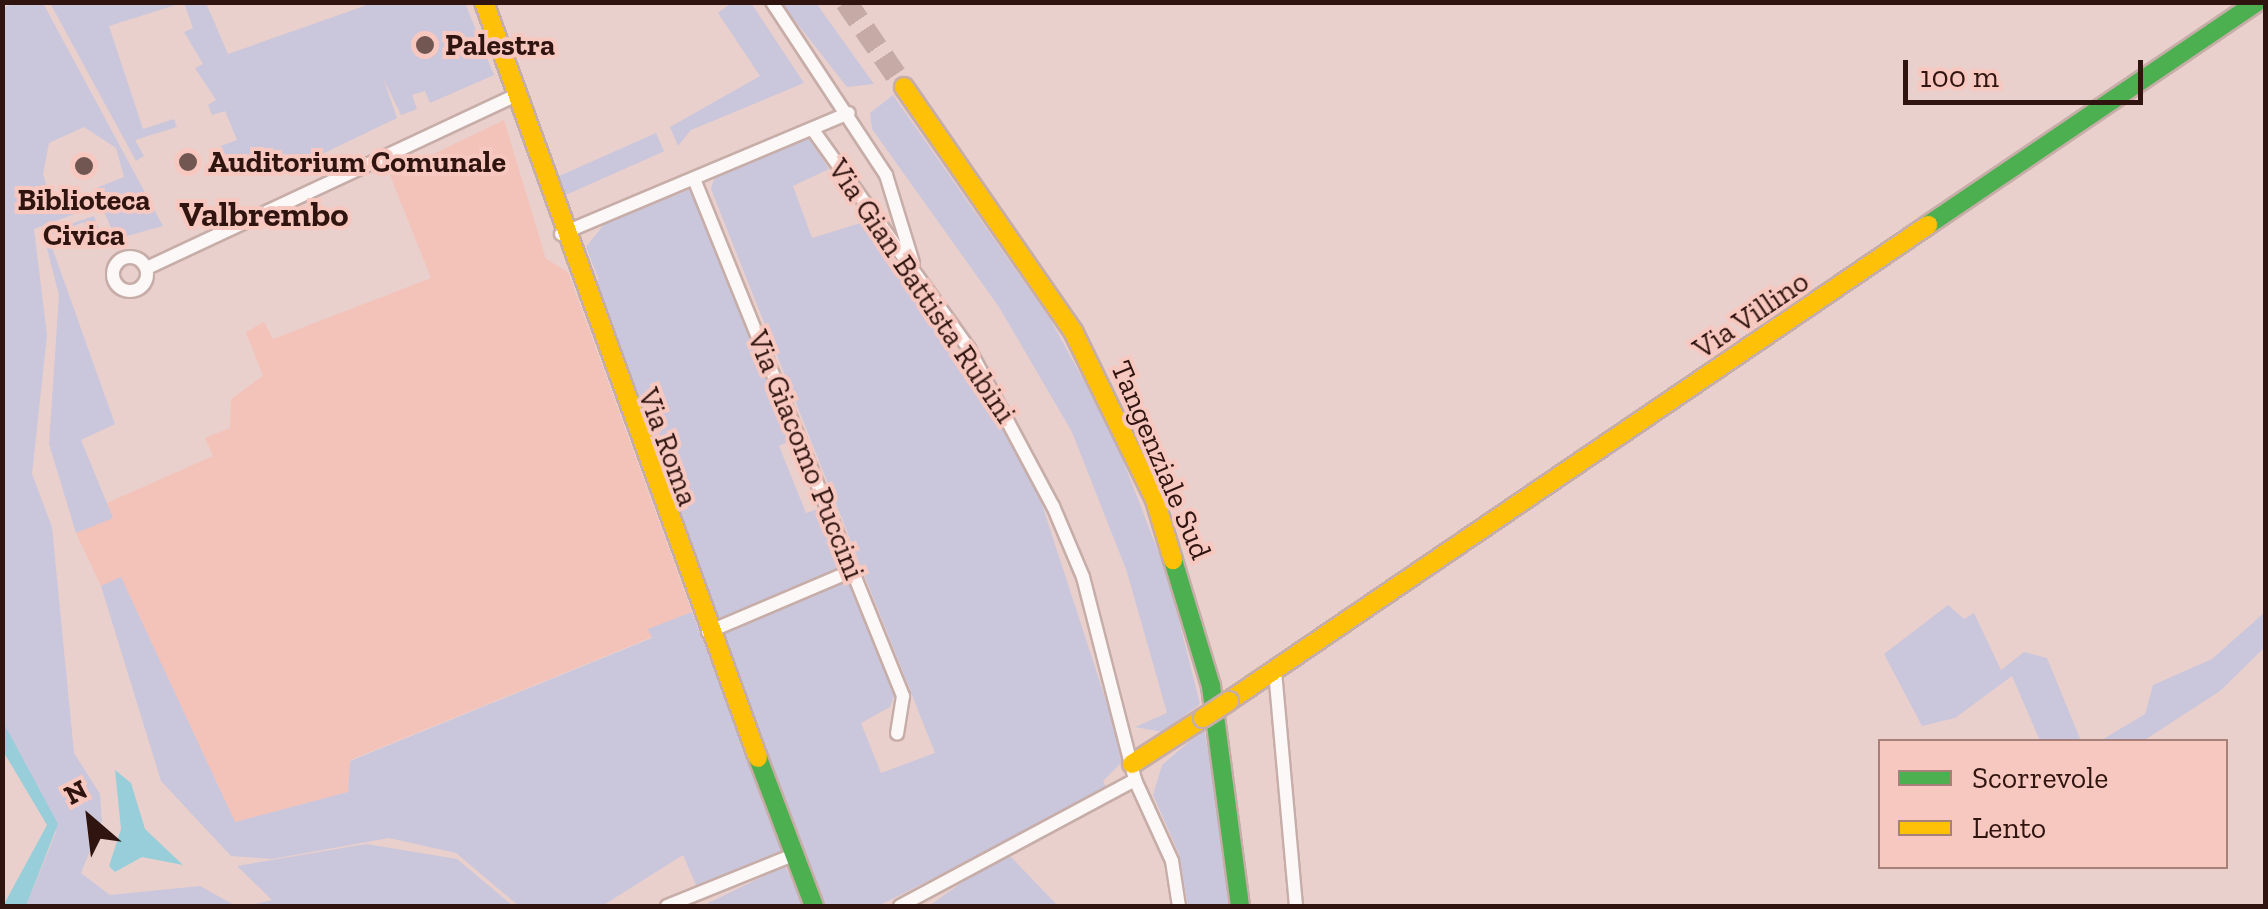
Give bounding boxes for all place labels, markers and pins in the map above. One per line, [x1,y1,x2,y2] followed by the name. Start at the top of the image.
[445,27,555,63] place label: Palestra
[414,34,436,56] marker: Palestra
[208,144,506,180] place label: Auditorium Comunale
[177,151,199,173] marker: Auditorium Comunale
[73,155,95,177] marker: Biblioteca Civica
[17,182,151,252] place label: Biblioteca Civica

